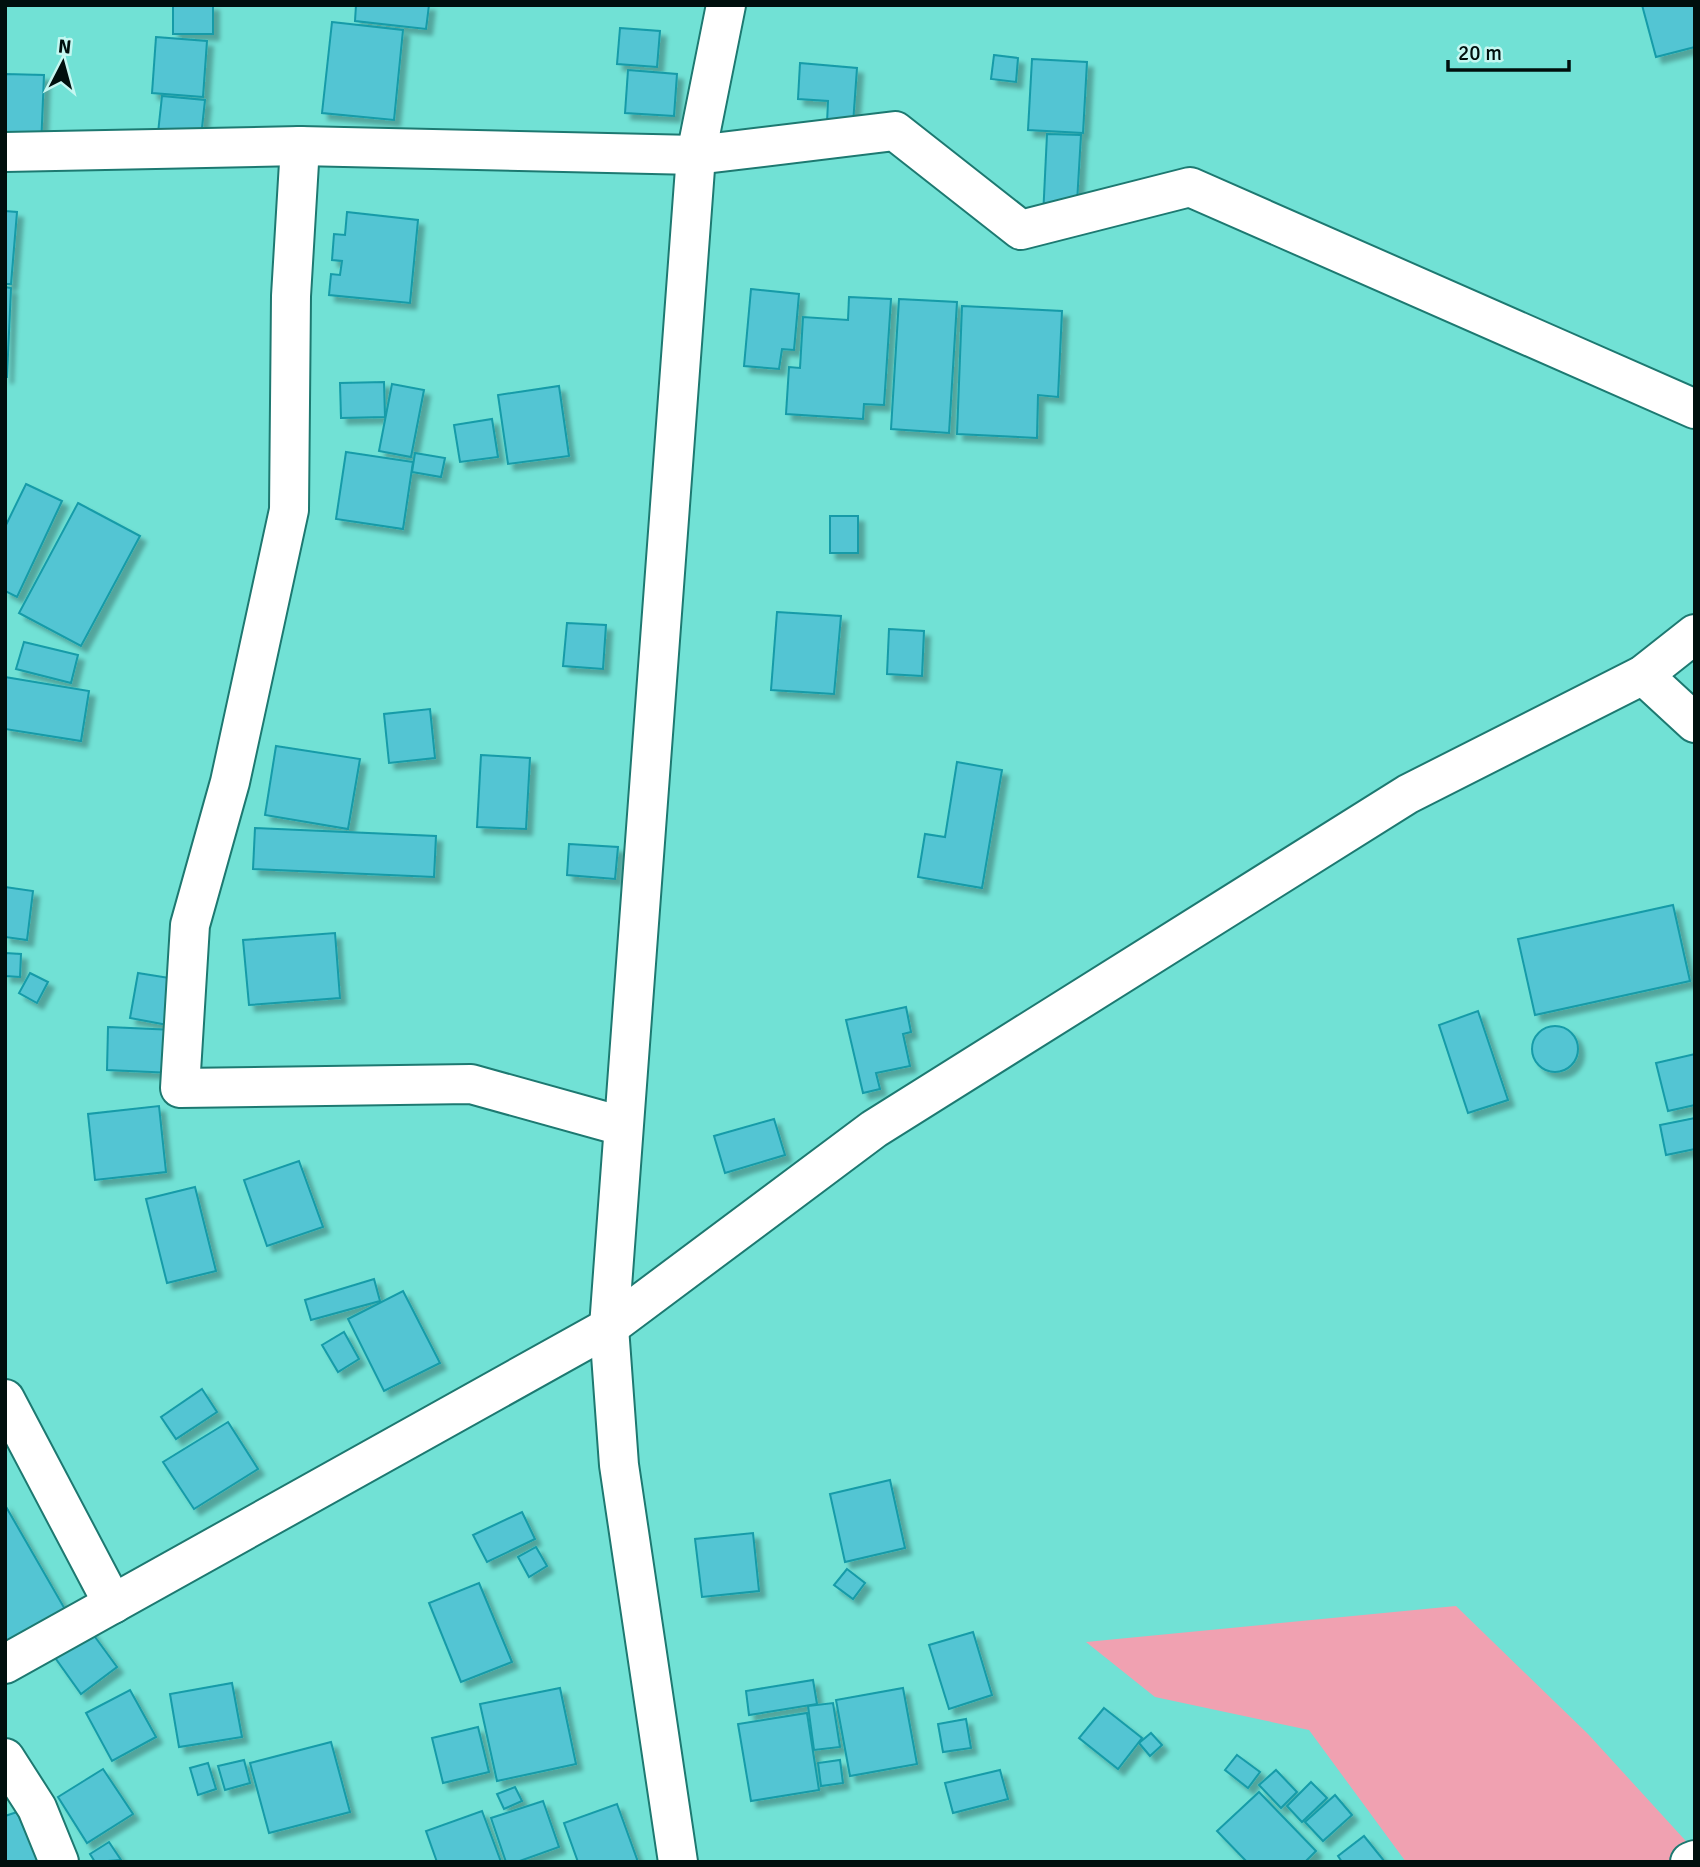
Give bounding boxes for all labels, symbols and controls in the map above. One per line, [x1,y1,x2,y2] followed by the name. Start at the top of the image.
[28,28,98,98] north arrow
[1448,28,1569,72] scale bar
[57,34,72,60] text: N
[1458,40,1502,66] text: 20 m

